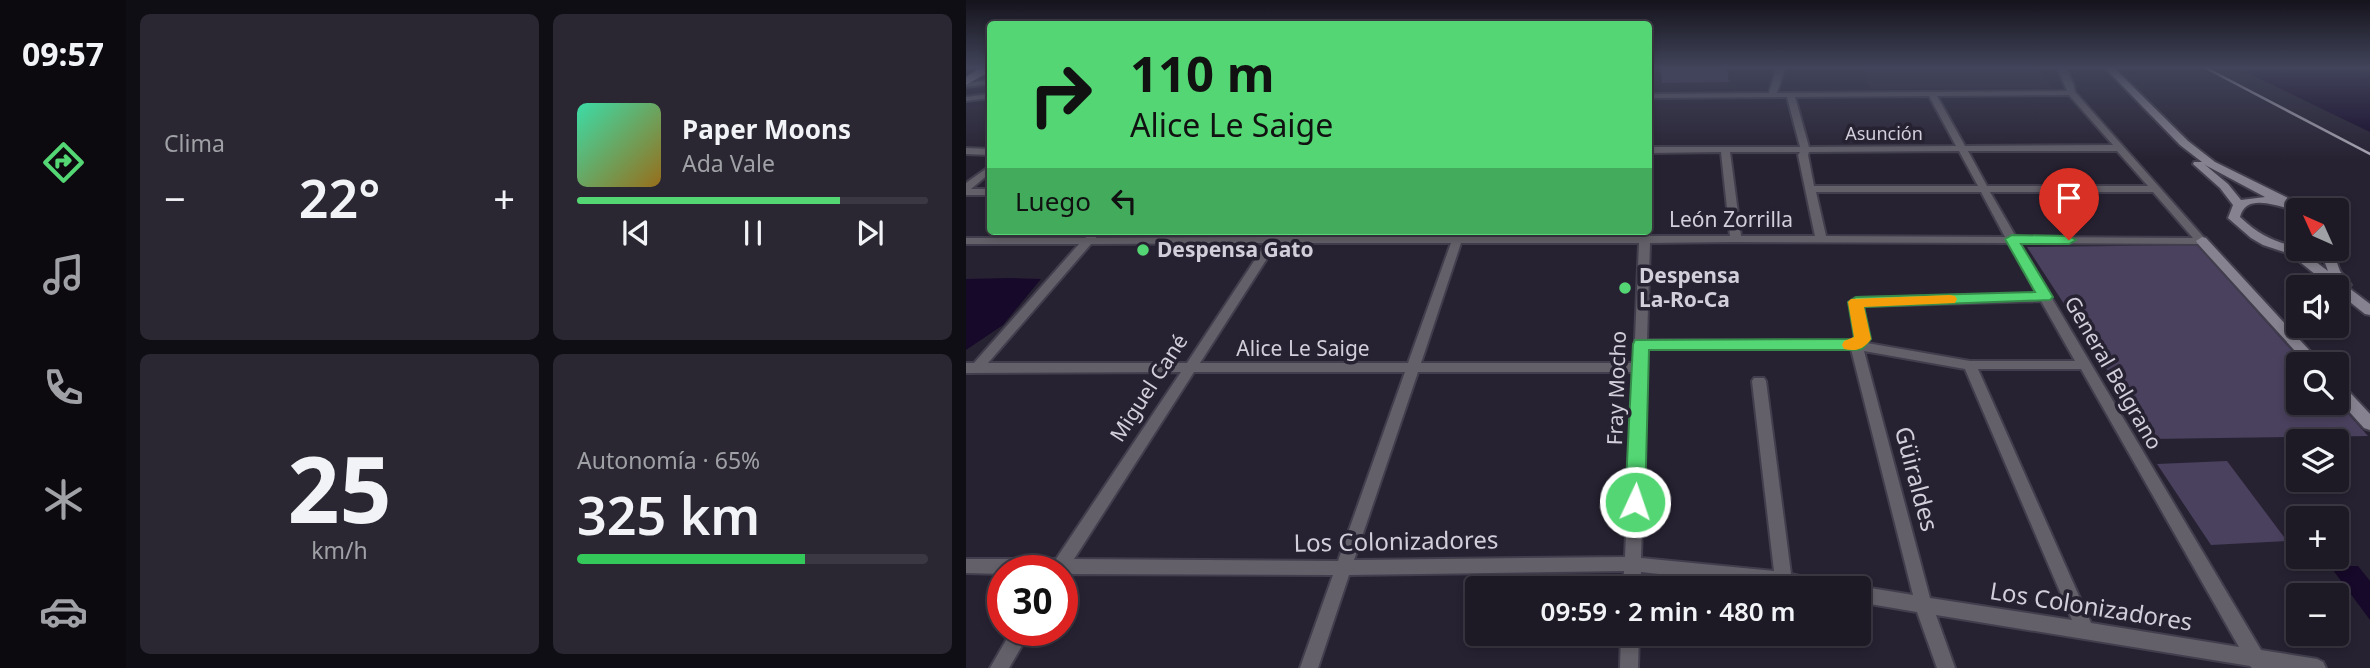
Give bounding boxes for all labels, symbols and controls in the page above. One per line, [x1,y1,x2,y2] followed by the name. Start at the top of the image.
[22,32,104,75] text: 09:57
[1130,40,1275,106] text: 110 m
[1015,49,1106,140] icon: right
[1130,103,1333,146] text: Alice Le Saige
[682,111,851,147] text: Paper Moons
[1845,121,1923,145] street label: Asunción
[164,127,225,159] text: Clima
[39,138,88,187] icon: directions
[682,147,775,179] text: Ada Vale
[299,162,380,233] text: 22°
[2039,168,2099,240] pin
[164,172,186,224] text: −
[493,172,515,224] text: +
[2050,179,2088,217] icon: arrive
[1105,182,1143,220] icon: left
[1015,183,1091,219] text: Luego
[2286,198,2348,261] north arrow
[2286,198,2349,646] map controls
[1669,205,1793,233] street label: León Zorrilla
[617,214,655,252] icon: previous
[734,214,772,252] icon: pause
[851,214,889,252] icon: next
[1157,235,1314,263] place label: Despensa Gato
[1135,242,1151,258] marker: Despensa Gato
[39,250,88,299] icon: music
[1639,261,1740,313] place label: Despensa La-Ro-Ca
[2286,275,2349,338] button: sound
[1617,280,1633,296] marker: Despensa La-Ro-Ca
[2059,291,2169,454] street label: General Belgrano
[1103,328,1193,447] street label: Miguel Cané
[1600,330,1632,446] street label: Fray Mocho
[1236,334,1370,362] street label: Alice Le Saige
[2286,352,2349,415] button: search
[39,363,88,412] icon: phone
[1888,422,1947,535] street label: Güiraldes
[287,426,392,550] text: 25
[2286,429,2349,492] button: layers
[577,444,760,476] text: Autonomía · 65%
[1598,465,1672,539] position arrow
[39,475,88,524] icon: climate
[577,479,760,550] text: 325 km
[2286,506,2349,569] button: +
[1293,522,1499,559] street label: Los Colonizadores
[311,534,368,566] text: km/h
[987,555,1078,646] speed limit sign: 30
[1988,573,2195,638] street label: Los Colonizadores
[2286,583,2349,646] button: −
[39,587,88,636] icon: car
[1541,593,1795,629] text: 09:59 · 2 min · 480 m

